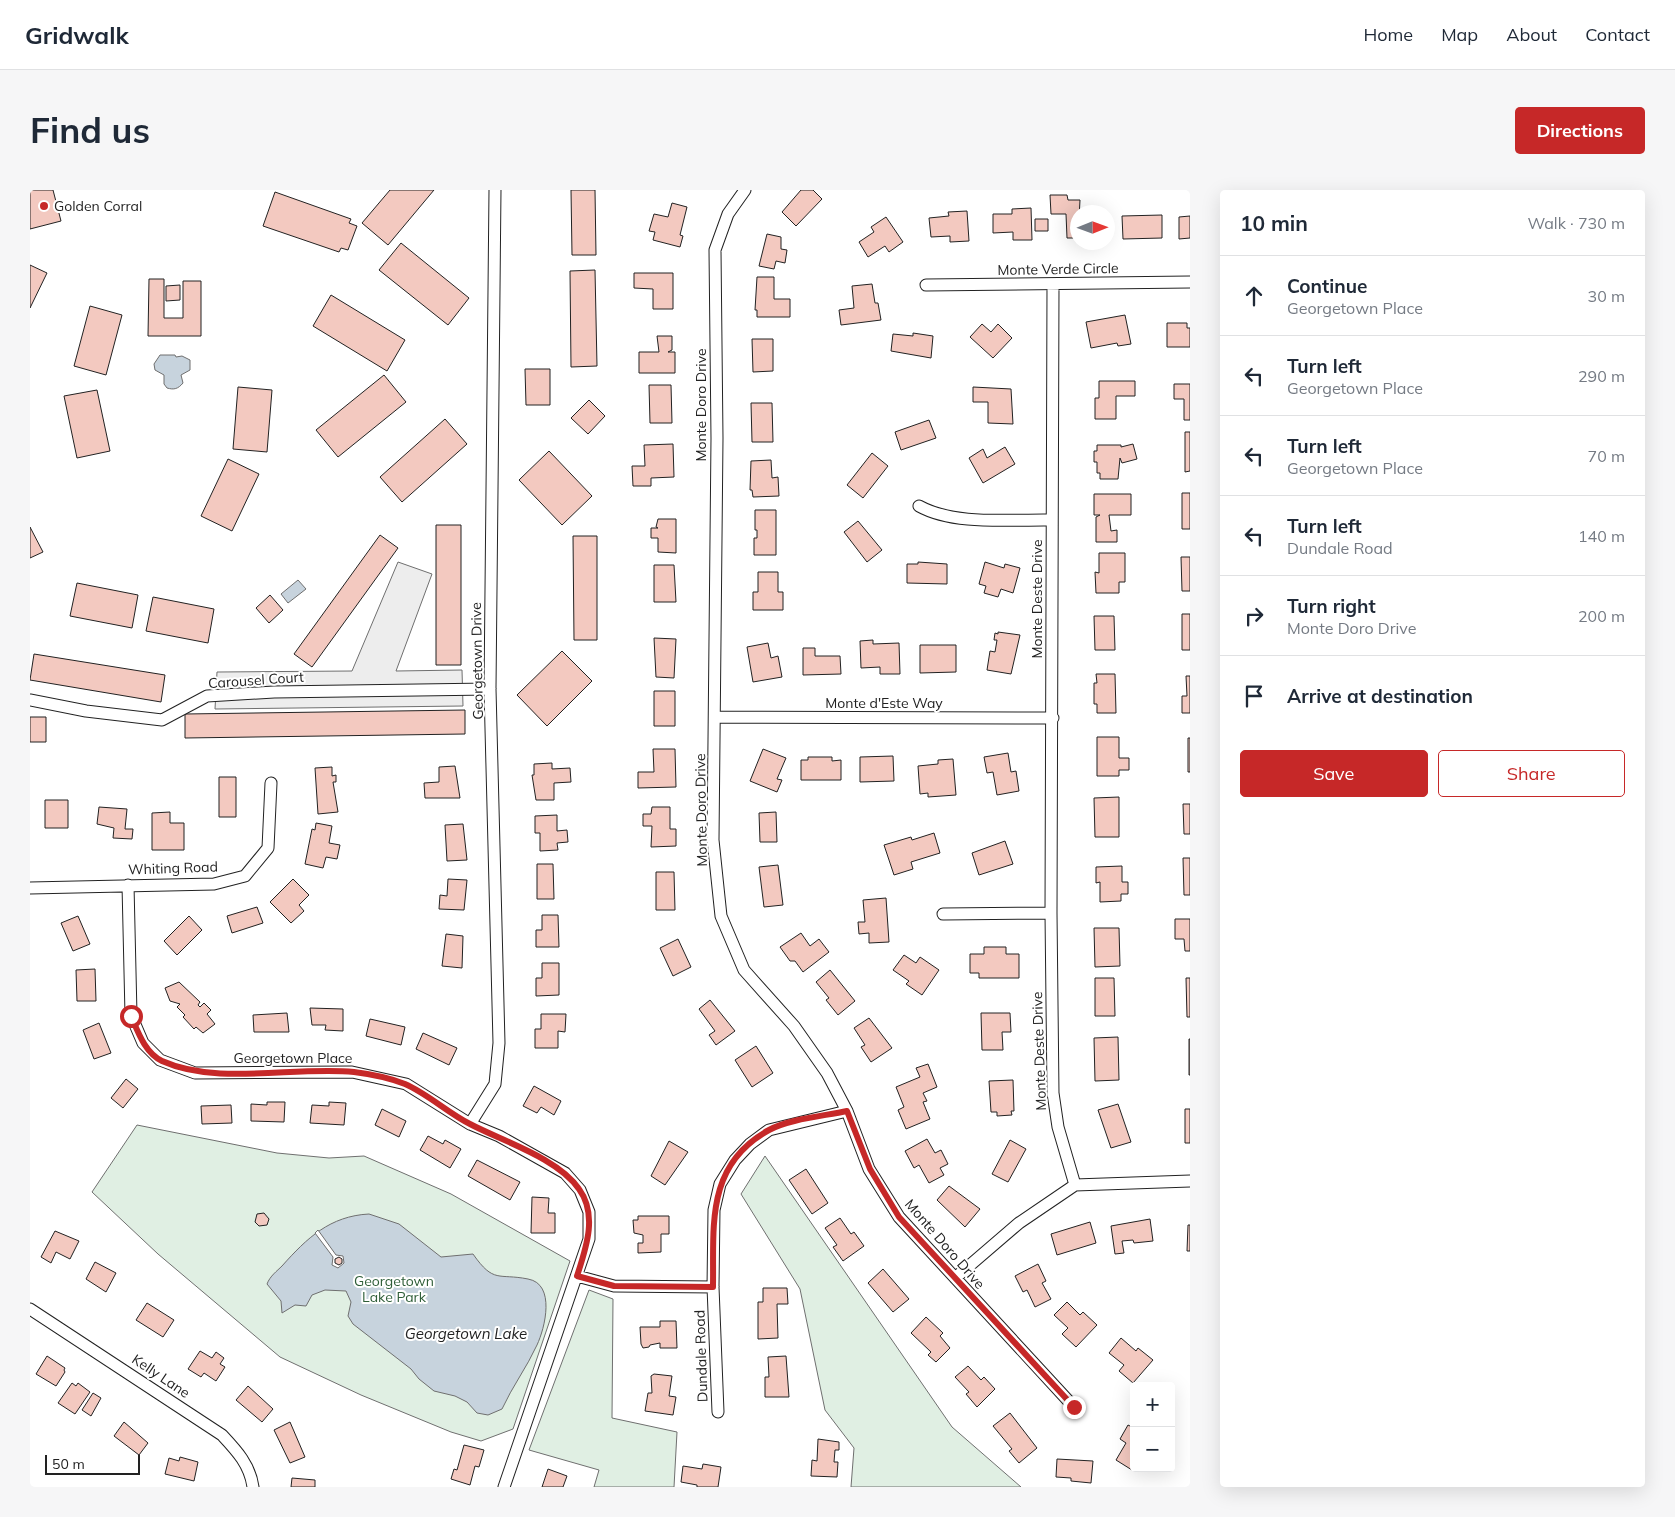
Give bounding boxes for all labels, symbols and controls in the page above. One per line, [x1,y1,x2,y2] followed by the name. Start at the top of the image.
[25,20,129,50] text: Gridwalk
[1363,23,1413,46] text: Home
[1441,23,1478,46] text: Map
[1506,23,1557,46] text: About
[1585,23,1650,46] text: Contact
[1515,107,1645,154] button: Directions
[30,108,150,152] text: Find us
[54,197,142,215] place label: Golden Corral
[38,200,50,212] marker: Golden Corral
[1070,205,1115,250] north arrow
[1240,210,1308,236] text: 10 min
[1527,213,1625,233] text: Walk · 730 m
[997,259,1119,279] street label: Monte Verde Circle
[1287,274,1367,298] text: Continue
[1240,282,1268,310] icon: ahead
[1588,286,1625,306] text: 30 m
[1287,298,1423,318] text: Georgetown Place
[692,348,710,462] street label: Monte Doro Drive
[1287,354,1362,378] text: Turn left
[1240,362,1268,390] icon: left
[1578,366,1625,386] text: 290 m
[1287,378,1423,398] text: Georgetown Place
[1287,434,1362,458] text: Turn left
[1240,442,1268,470] icon: left
[1588,446,1625,466] text: 70 m
[1287,458,1423,478] text: Georgetown Place
[1287,514,1362,538] text: Turn left
[1240,522,1268,550] icon: left
[1578,526,1625,546] text: 140 m
[1287,538,1393,558] text: Dundale Road
[1028,539,1046,659] street label: Monte Deste Drive
[1287,594,1376,618] text: Turn right
[467,602,487,720] street label: Georgetown Drive
[1240,602,1268,630] icon: right
[1578,606,1625,626] text: 200 m
[1287,618,1416,638] text: Monte Doro Drive
[208,668,305,692] street label: Carousel Court
[1240,682,1268,710] icon: arrive
[1287,684,1473,708] text: Arrive at destination
[825,694,943,712] street label: Monte d'Este Way
[1240,750,1428,797] button: Save
[1438,750,1625,797] button: Share
[691,753,711,867] street label: Monte Doro Drive
[128,857,218,879] street label: Whiting Road
[1028,991,1050,1111] street label: Monte Deste Drive
[120,1005,143,1028] route start
[234,1049,352,1067] street label: Georgetown Place
[901,1195,989,1293] street label: Monte Doro Drive
[354,1272,434,1306] park label: Georgetown Lake Park
[690,1309,712,1403] street label: Dundale Road
[405,1324,527,1343] water label: Georgetown Lake
[129,1350,193,1402] street label: Kelly Lane
[1130,1382,1175,1472] map controls
[1130,1382,1175,1427] button: +
[1063,1396,1086,1419] route end
[1130,1427,1175,1472] button: −
[45,1452,140,1475] scale bar
[52,1455,85,1473] text: 50 m

